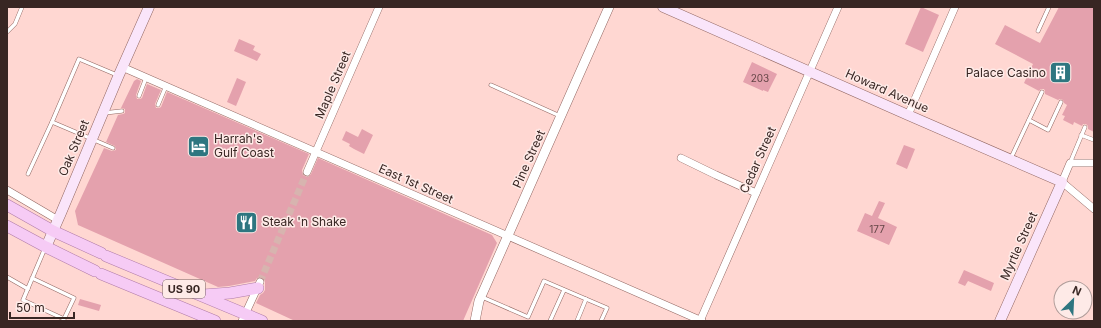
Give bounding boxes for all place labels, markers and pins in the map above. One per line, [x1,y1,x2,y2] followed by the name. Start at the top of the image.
[1048,60,1074,86] building icon: Palace Casino
[966,65,1046,80] place label: Palace Casino
[214,131,274,160] place label: Harrah's Gulf Coast
[185,133,211,159] hotel icon: Harrah's Gulf Coast
[233,209,259,235] restaurant icon: Steak 'n Shake
[262,214,346,229] place label: Steak 'n Shake

